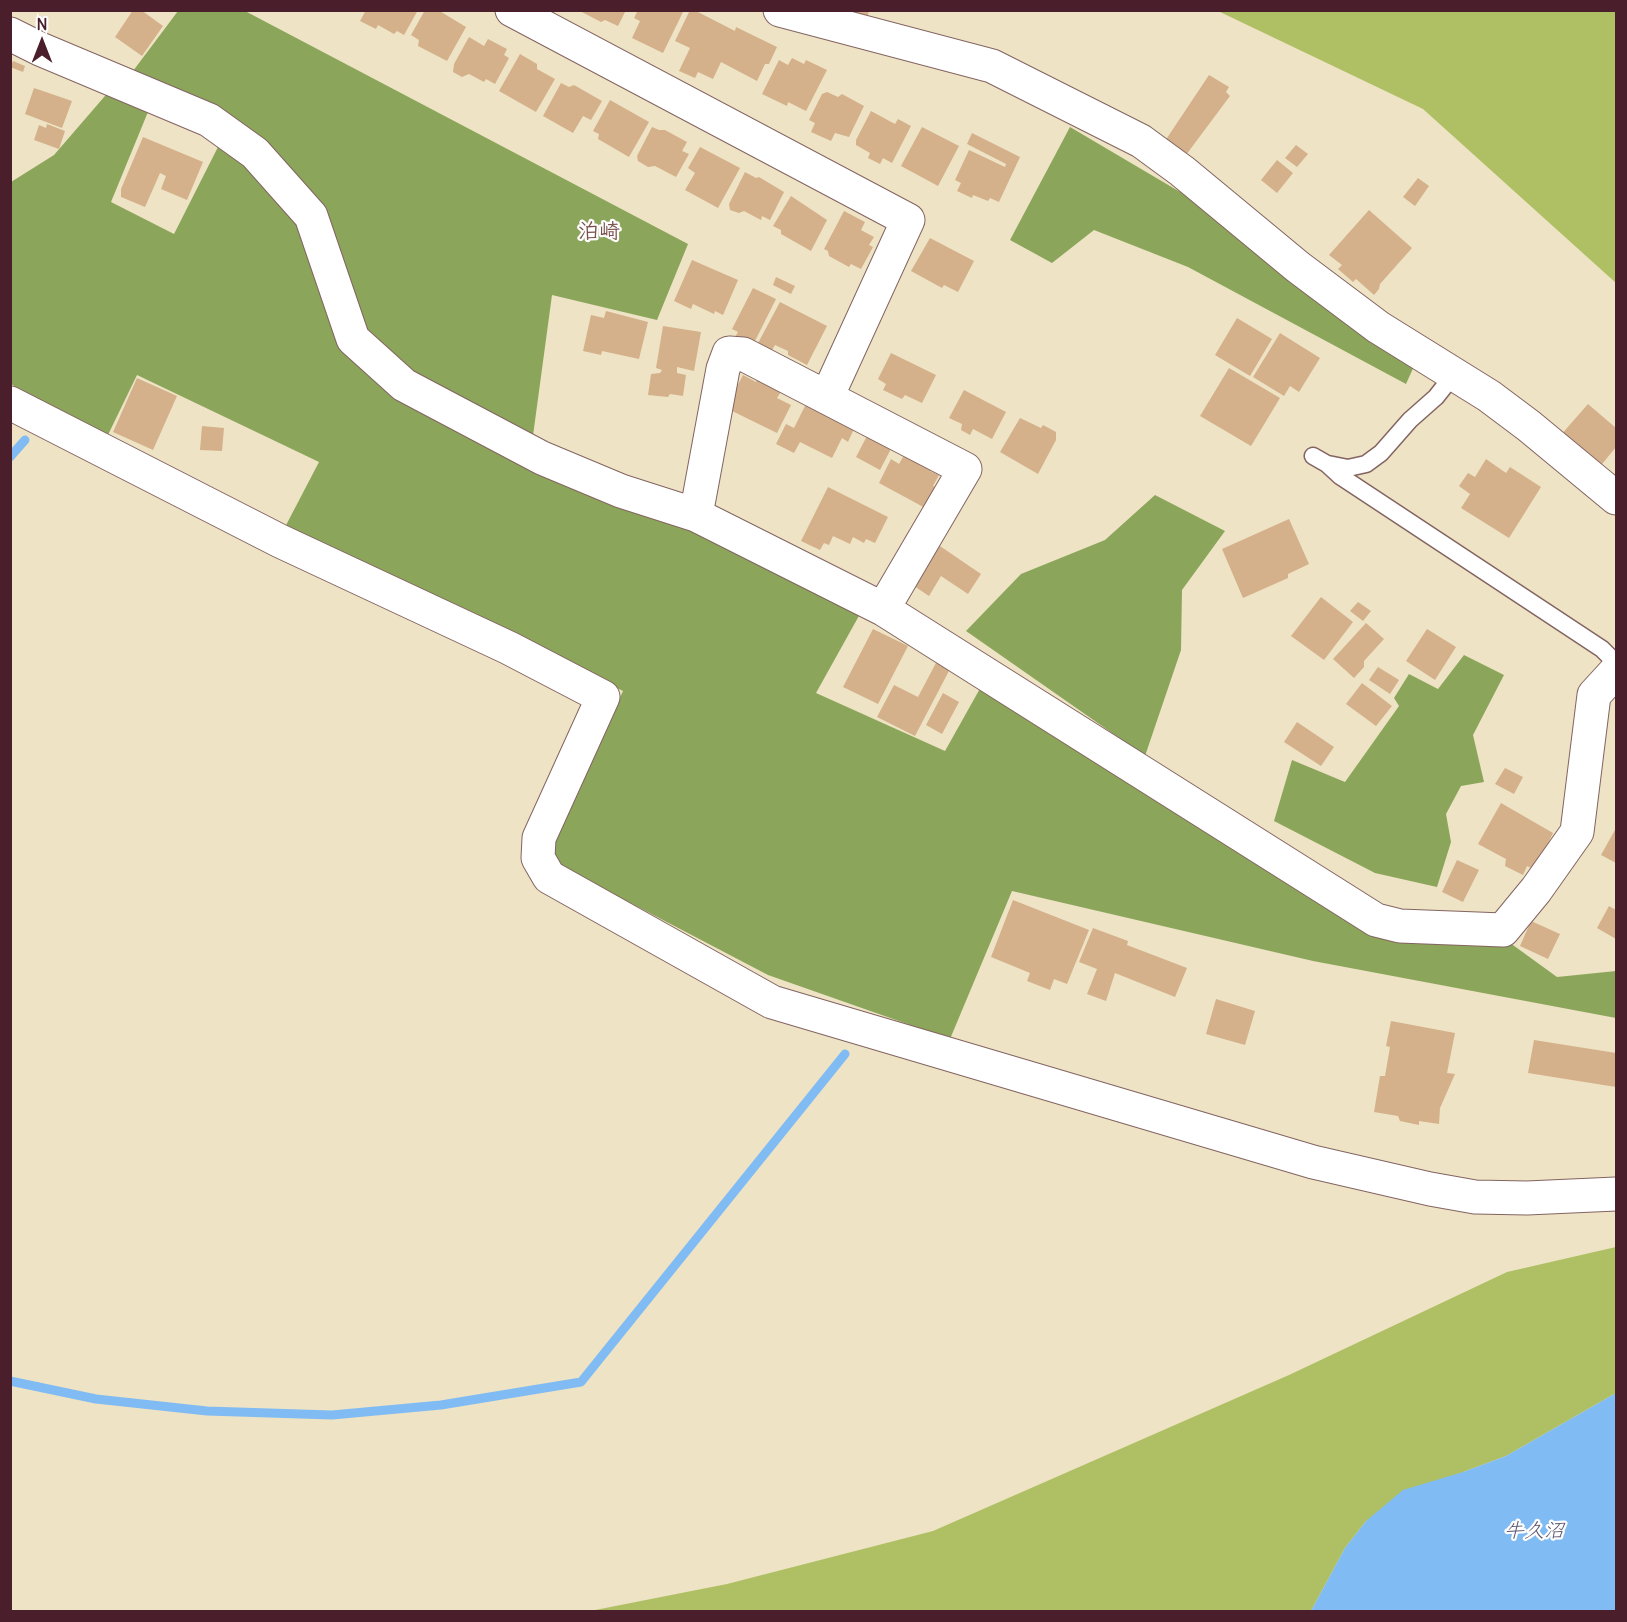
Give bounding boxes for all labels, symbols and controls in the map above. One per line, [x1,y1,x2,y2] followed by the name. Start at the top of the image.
[12,12,72,72] north arrow
[36,14,48,34] text: N
[578,219,620,245] district label: 泊崎
[1504,1519,1564,1543] water label: 牛久沼

